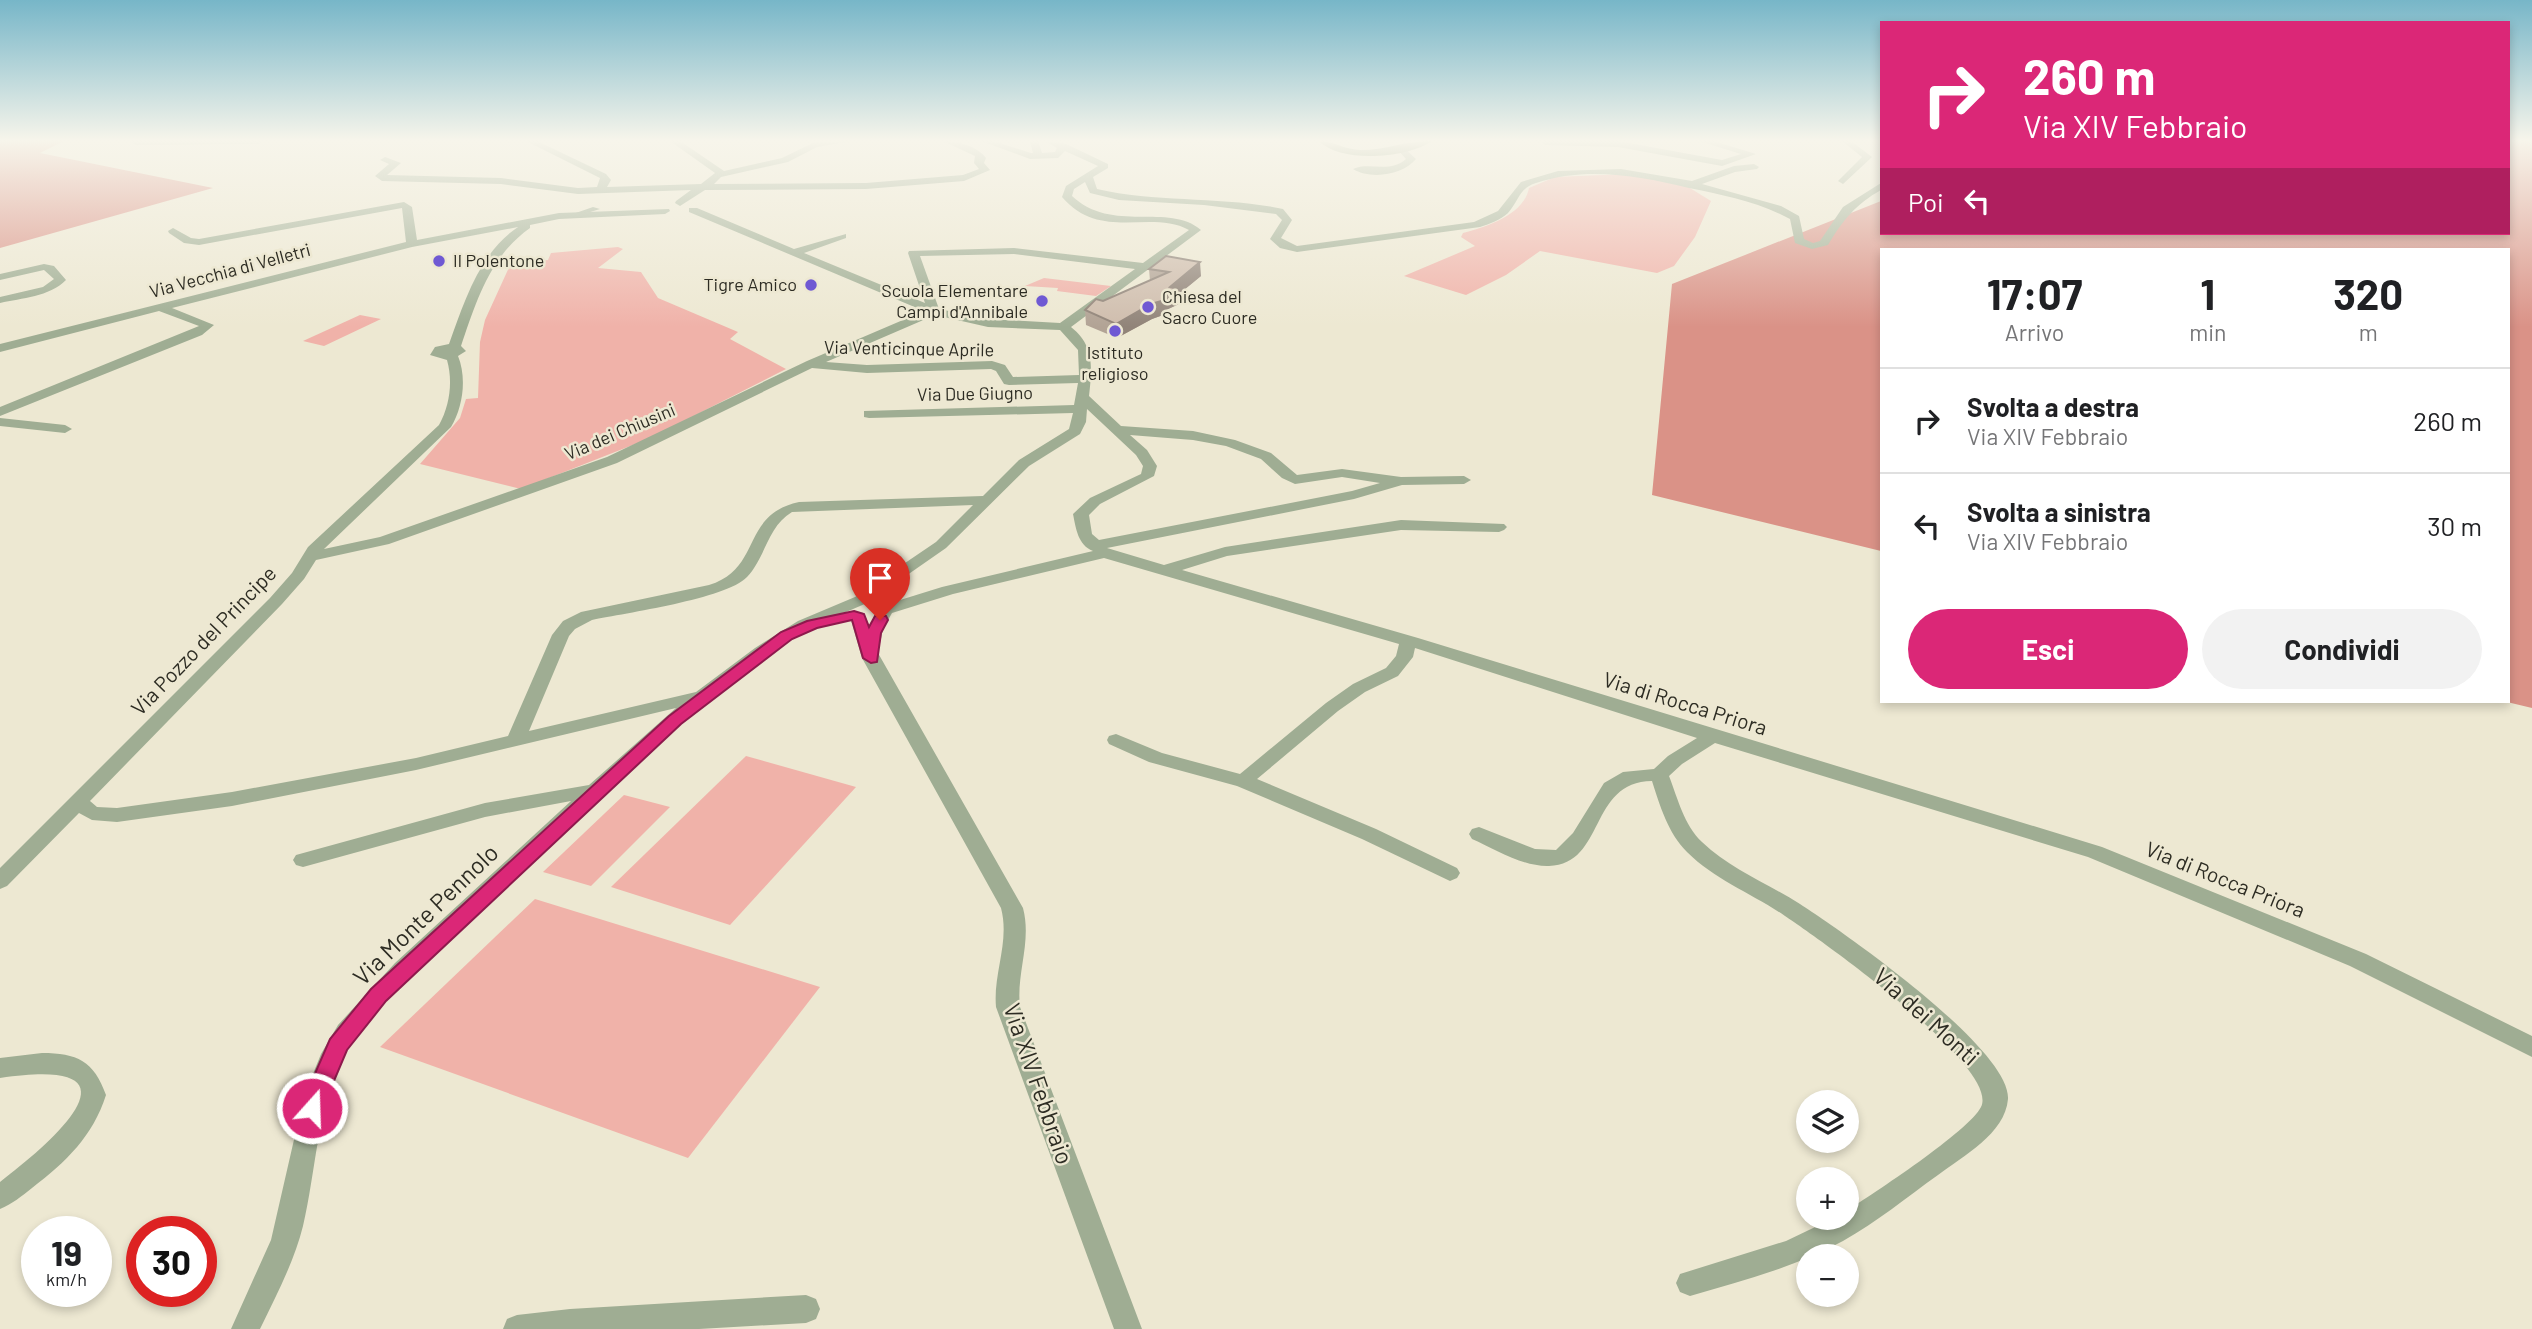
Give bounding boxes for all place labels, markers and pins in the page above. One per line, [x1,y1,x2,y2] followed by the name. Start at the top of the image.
[453,249,544,271] place label: Il Polentone
[431,253,447,269] marker: Il Polentone
[704,273,797,295] place label: Tigre Amico
[803,277,819,293] marker: Tigre Amico
[881,279,1028,322] place label: Scuola Elementare Campi d'Annibale
[1162,285,1257,328] place label: Chiesa del Sacro Cuore
[1034,293,1050,309] marker: Scuola Elementare Campi d'Annibale
[1140,299,1156,315] marker: Chiesa del Sacro Cuore
[1107,323,1123,339] marker: Istituto religioso
[1081,341,1149,384] place label: Istituto religioso
[850,548,910,620] pin

